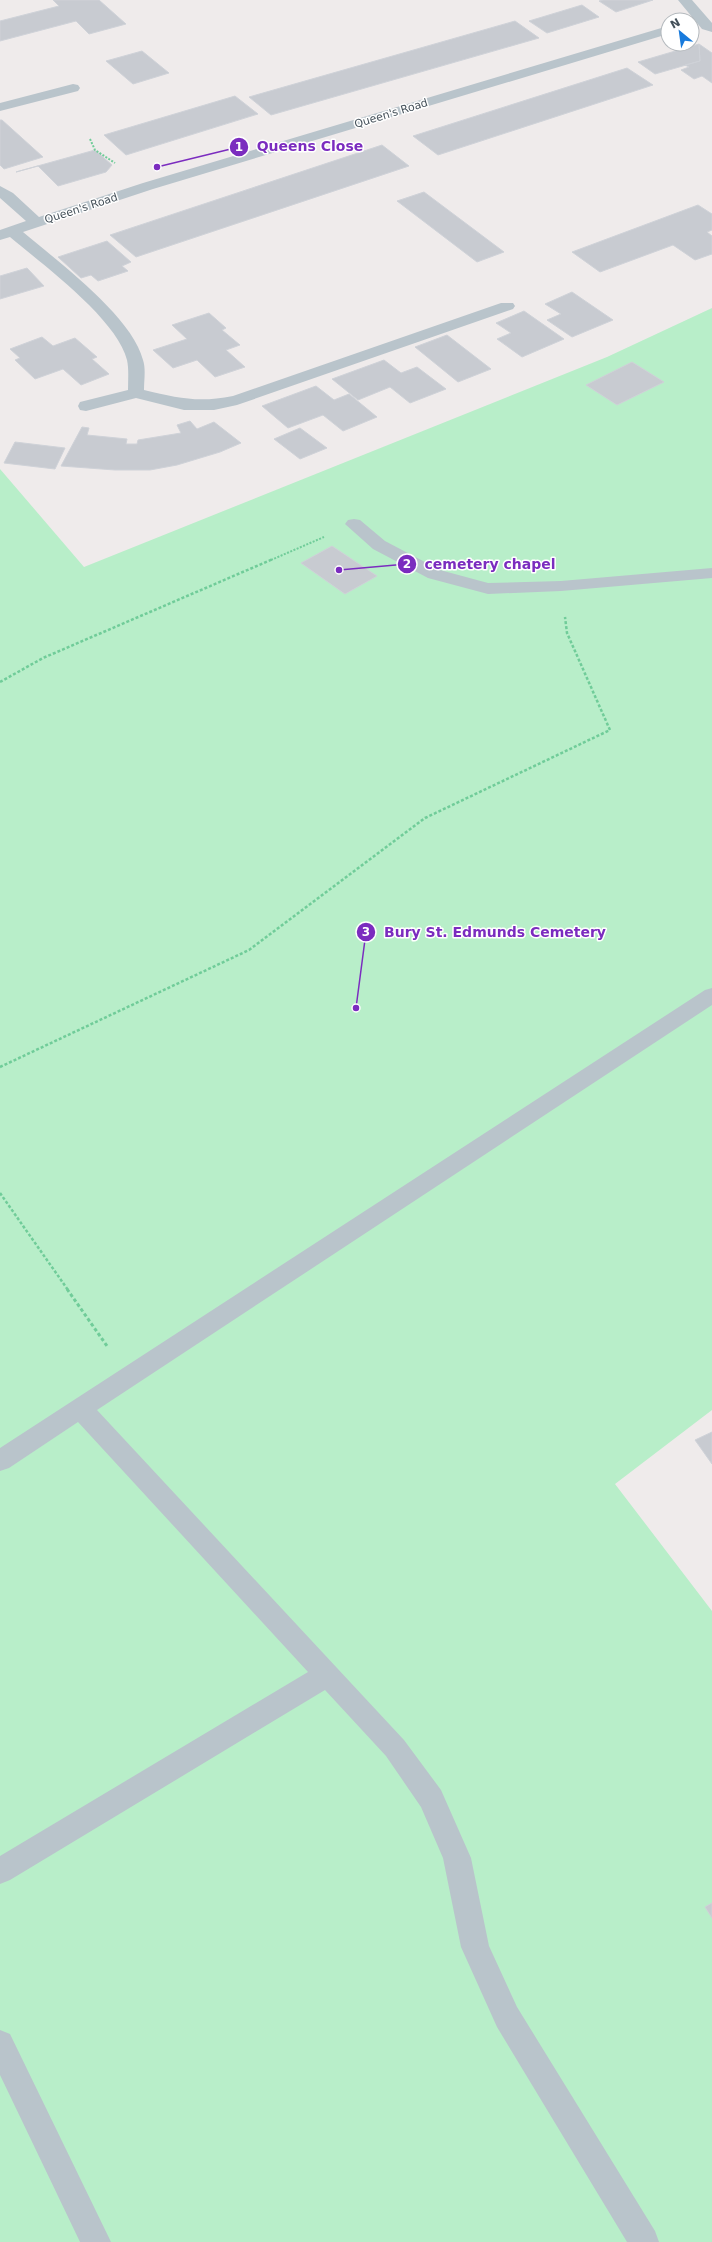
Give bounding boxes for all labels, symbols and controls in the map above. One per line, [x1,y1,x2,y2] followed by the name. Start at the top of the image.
[660,12,700,52] north arrow
[668,16,683,32] text: N
[353,96,429,131] street label: Queen's Road
[229,134,372,160] callout: Queens Close
[257,138,363,154] text: Queens Close
[235,140,243,154] text: 1
[43,191,119,226] street label: Queen's Road
[397,551,564,577] callout: cemetery chapel
[425,556,556,572] text: cemetery chapel
[403,557,411,571] text: 2
[356,919,614,945] callout: Bury St. Edmunds Cemetery
[384,924,606,940] text: Bury St. Edmunds Cemetery
[362,925,370,939] text: 3

